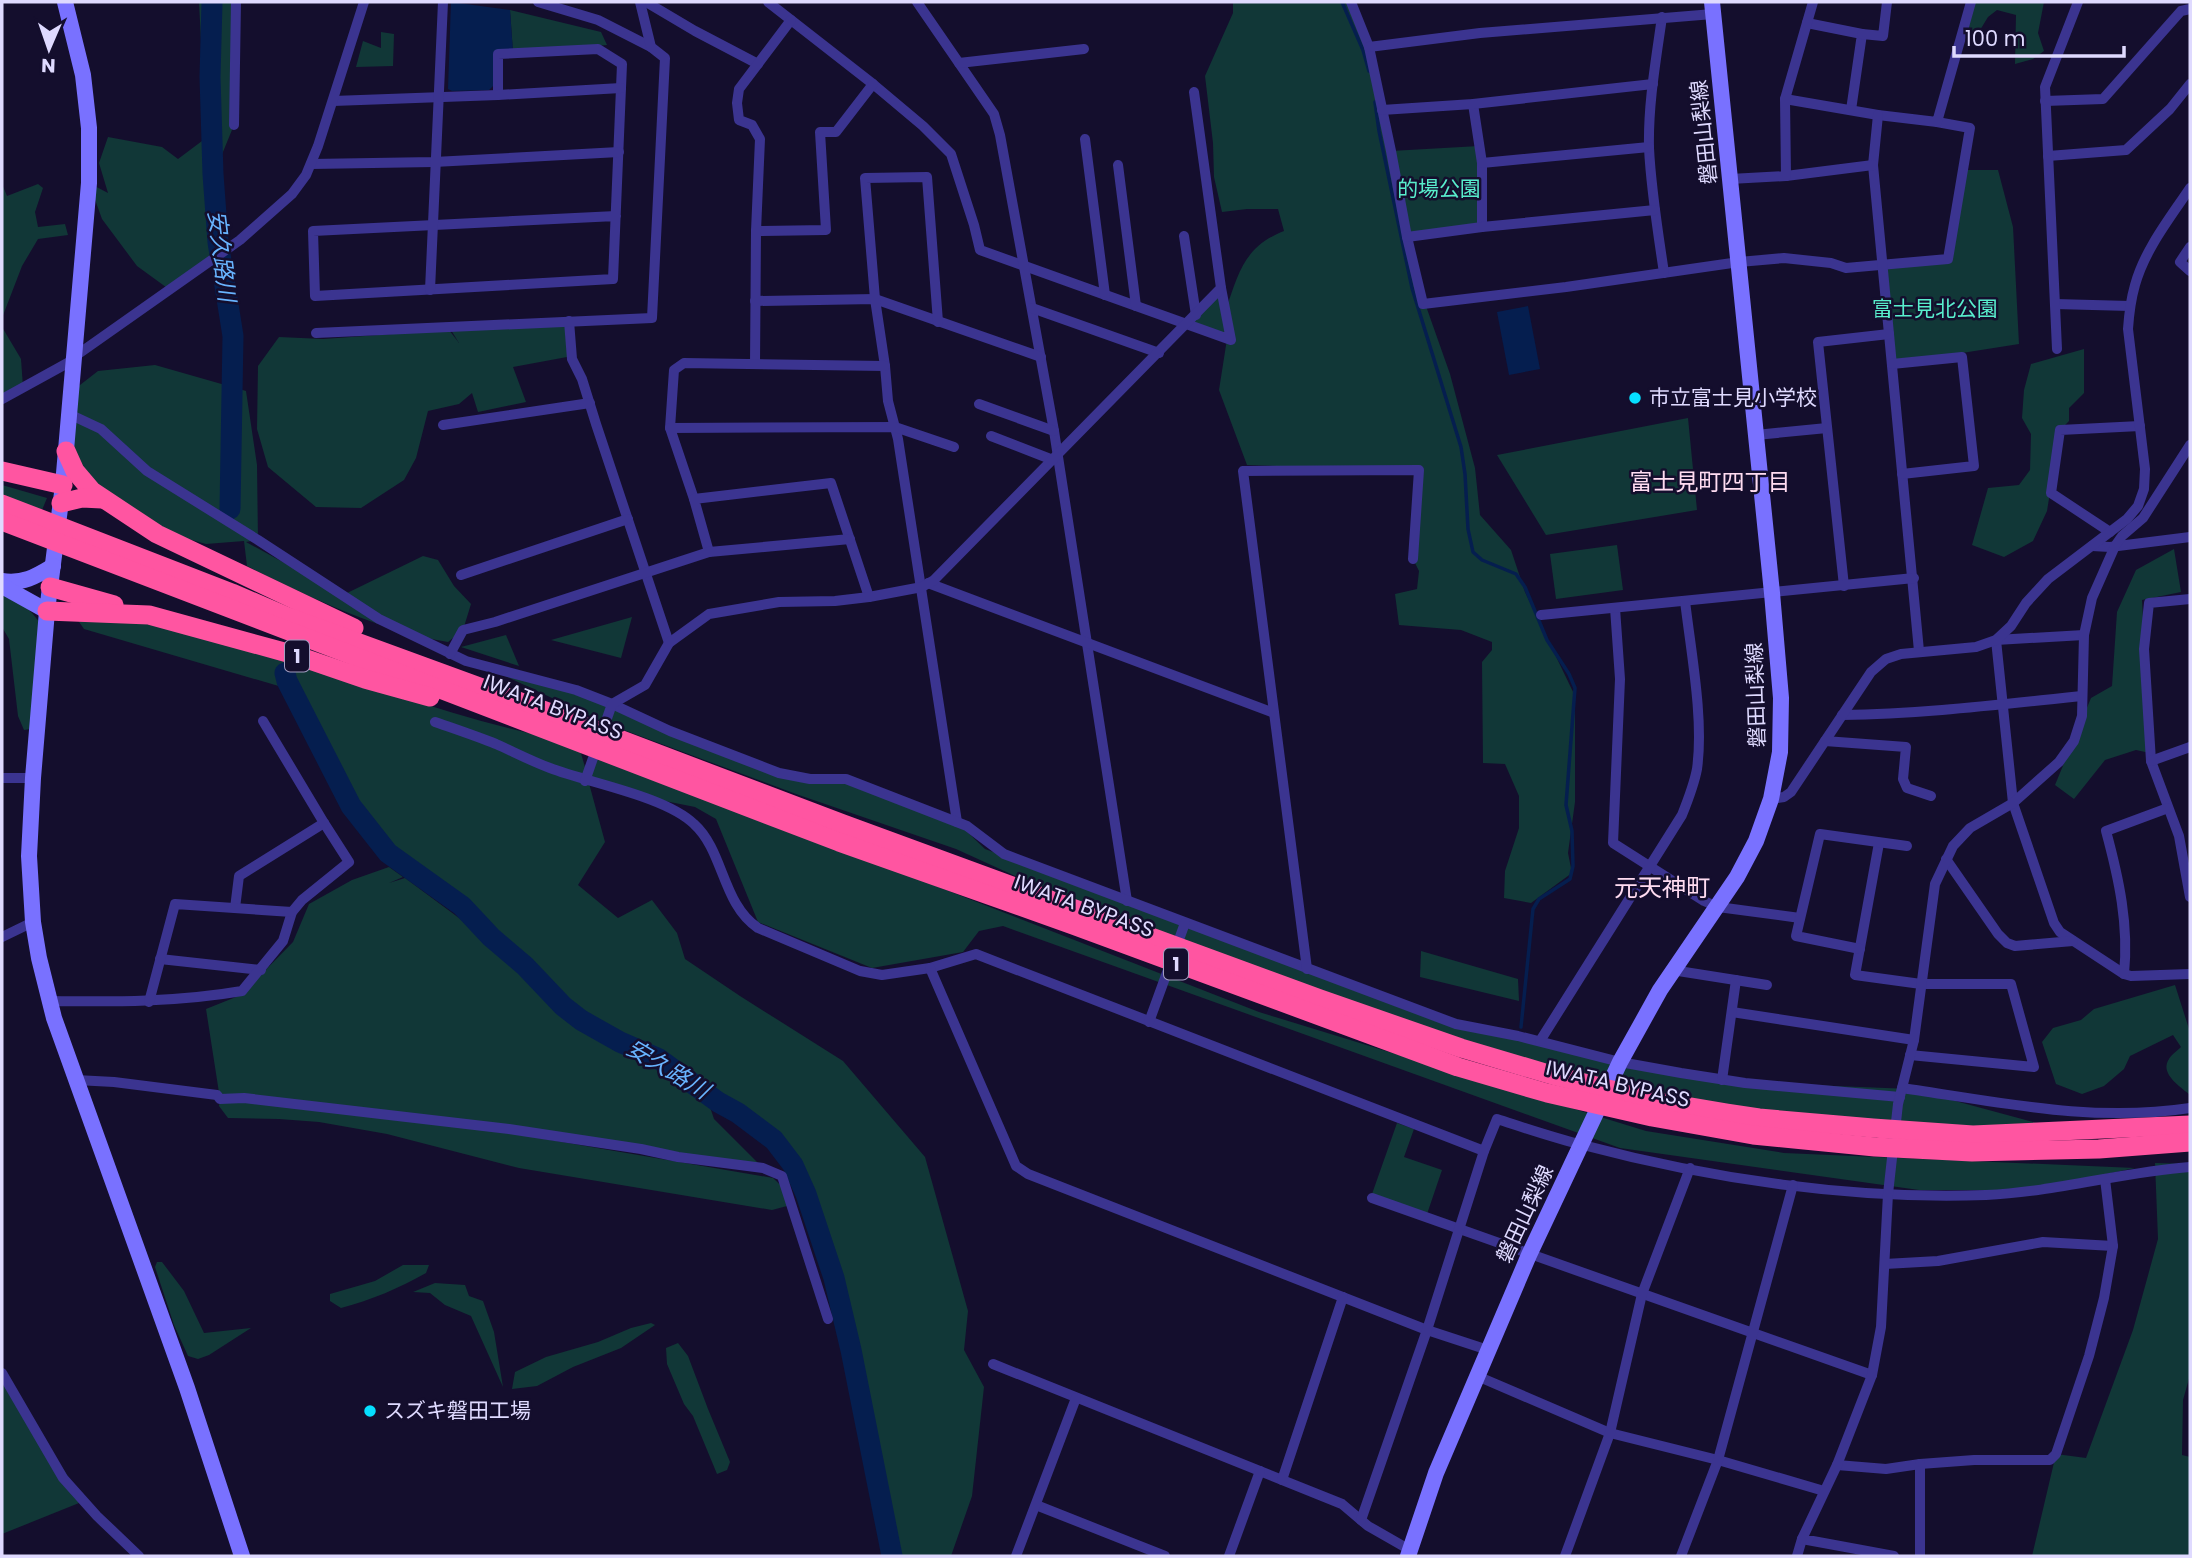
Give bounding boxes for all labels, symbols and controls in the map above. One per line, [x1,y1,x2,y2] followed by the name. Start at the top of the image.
[14,14,84,84] north arrow
[1954,14,2124,58] scale bar
[1965,24,2025,53] text: 100 m
[41,52,56,79] text: N
[1684,78,1723,186] street label: 磐田山梨線
[1397,174,1481,203] park label: 的場公園
[201,208,244,307] water label: 安久路川
[1872,294,1998,323] park label: 富士見北公園
[1649,383,1817,412] place label: 市立富士見小学校
[1627,390,1643,406] marker: 市立富士見小学校
[1630,466,1791,498] district label: 富士見町四丁目
[285,640,309,671] road number: 1
[1739,642,1772,748] street label: 磐田山梨線
[479,667,627,746] street label: IWATA BYPASS
[1010,867,1158,944] street label: IWATA BYPASS
[1614,871,1710,904] district label: 元天神町
[1164,948,1188,980] road number: 1
[620,1032,718,1108] water label: 安久路川
[1543,1053,1693,1114] street label: IWATA BYPASS
[1489,1160,1560,1267] street label: 磐田山梨線
[384,1396,531,1425] place label: スズキ磐田工場
[362,1403,378,1419] marker: スズキ磐田工場

